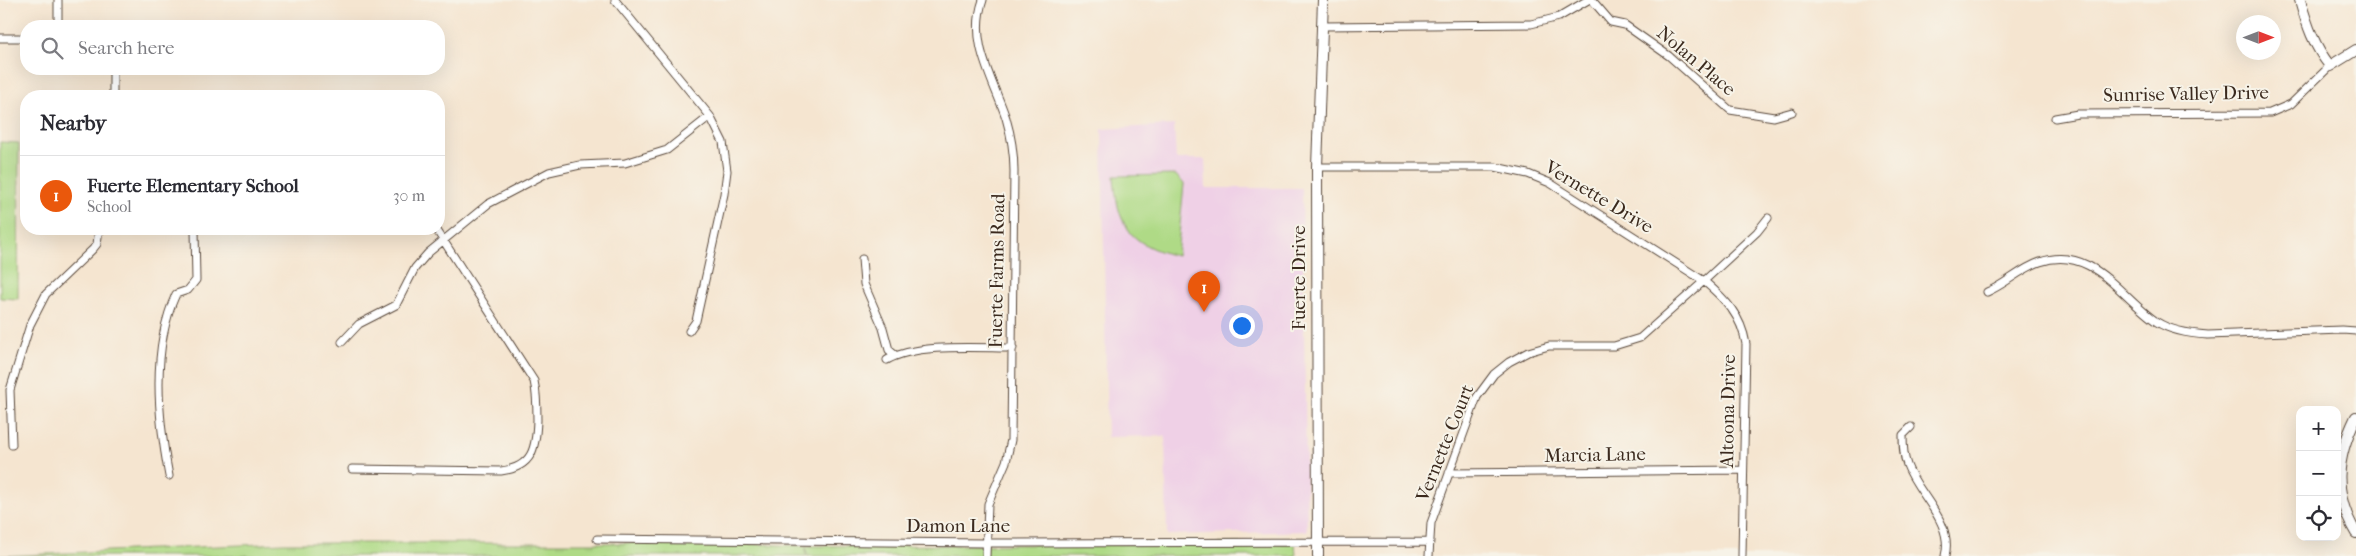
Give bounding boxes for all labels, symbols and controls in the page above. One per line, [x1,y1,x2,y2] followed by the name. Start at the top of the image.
[2236,15,2281,60] north arrow
[20,20,445,75] search box
[1652,22,1740,100] street label: Nolan Place
[38,34,66,62] icon: search
[78,37,174,59] text: Search here
[2103,82,2269,106] street label: Sunrise Valley Drive
[40,111,106,135] text: Nearby
[1540,155,1657,238] street label: Vernette Drive
[87,175,299,197] text: Fuerte Elementary School
[53,186,59,205] text: 1
[393,186,425,205] text: 30 m
[985,193,1009,349] street label: Fuerte Farms Road
[87,197,132,216] text: School
[1288,225,1310,331] street label: Fuerte Drive
[1188,271,1220,312] pin: 1
[1229,313,1255,339] your location
[1716,354,1740,469] street label: Altoona Drive
[1411,381,1479,506] street label: Vernette Court
[2296,406,2341,541] map controls
[2296,406,2341,451] button: +
[1544,443,1646,467] street label: Marcia Lane
[2296,451,2341,496] button: −
[2296,496,2341,541] button: locate
[906,515,1010,537] street label: Damon Lane

